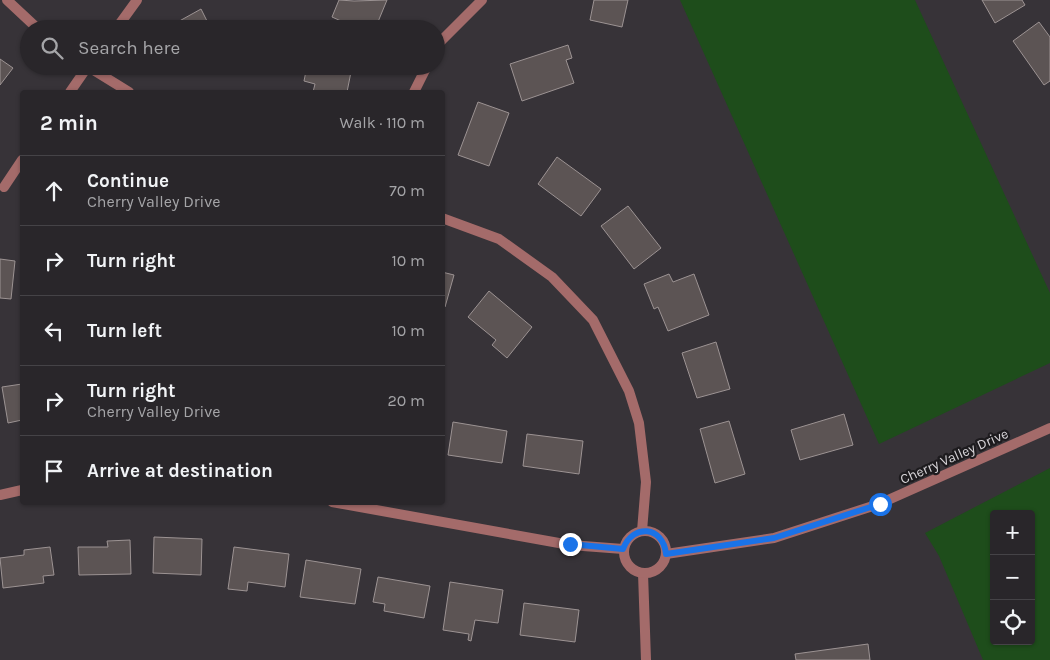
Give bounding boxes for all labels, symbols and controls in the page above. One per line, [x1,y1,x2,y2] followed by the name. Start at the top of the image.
[20,20,445,75] search box
[38,34,66,62] icon: search
[78,37,180,59] text: Search here
[40,111,98,135] text: 2 min
[340,113,425,132] text: Walk · 110 m
[87,170,169,192] text: Continue
[40,177,68,205] icon: ahead
[389,181,425,200] text: 70 m
[87,192,221,211] text: Cherry Valley Drive
[40,247,68,275] icon: right
[87,250,176,272] text: Turn right
[391,251,425,270] text: 10 m
[40,317,68,345] icon: left
[87,320,162,342] text: Turn left
[391,321,425,340] text: 10 m
[87,380,176,402] text: Turn right
[40,387,68,415] icon: right
[387,391,425,410] text: 20 m
[87,402,221,421] text: Cherry Valley Drive
[897,425,1011,488] street label: Cherry Valley Drive
[40,457,68,485] icon: arrive
[87,460,273,482] text: Arrive at destination
[869,493,892,516] route start
[990,510,1035,645] map controls
[990,510,1035,555] button: +
[559,533,582,556] route end
[990,555,1035,600] button: −
[990,600,1035,645] button: locate

